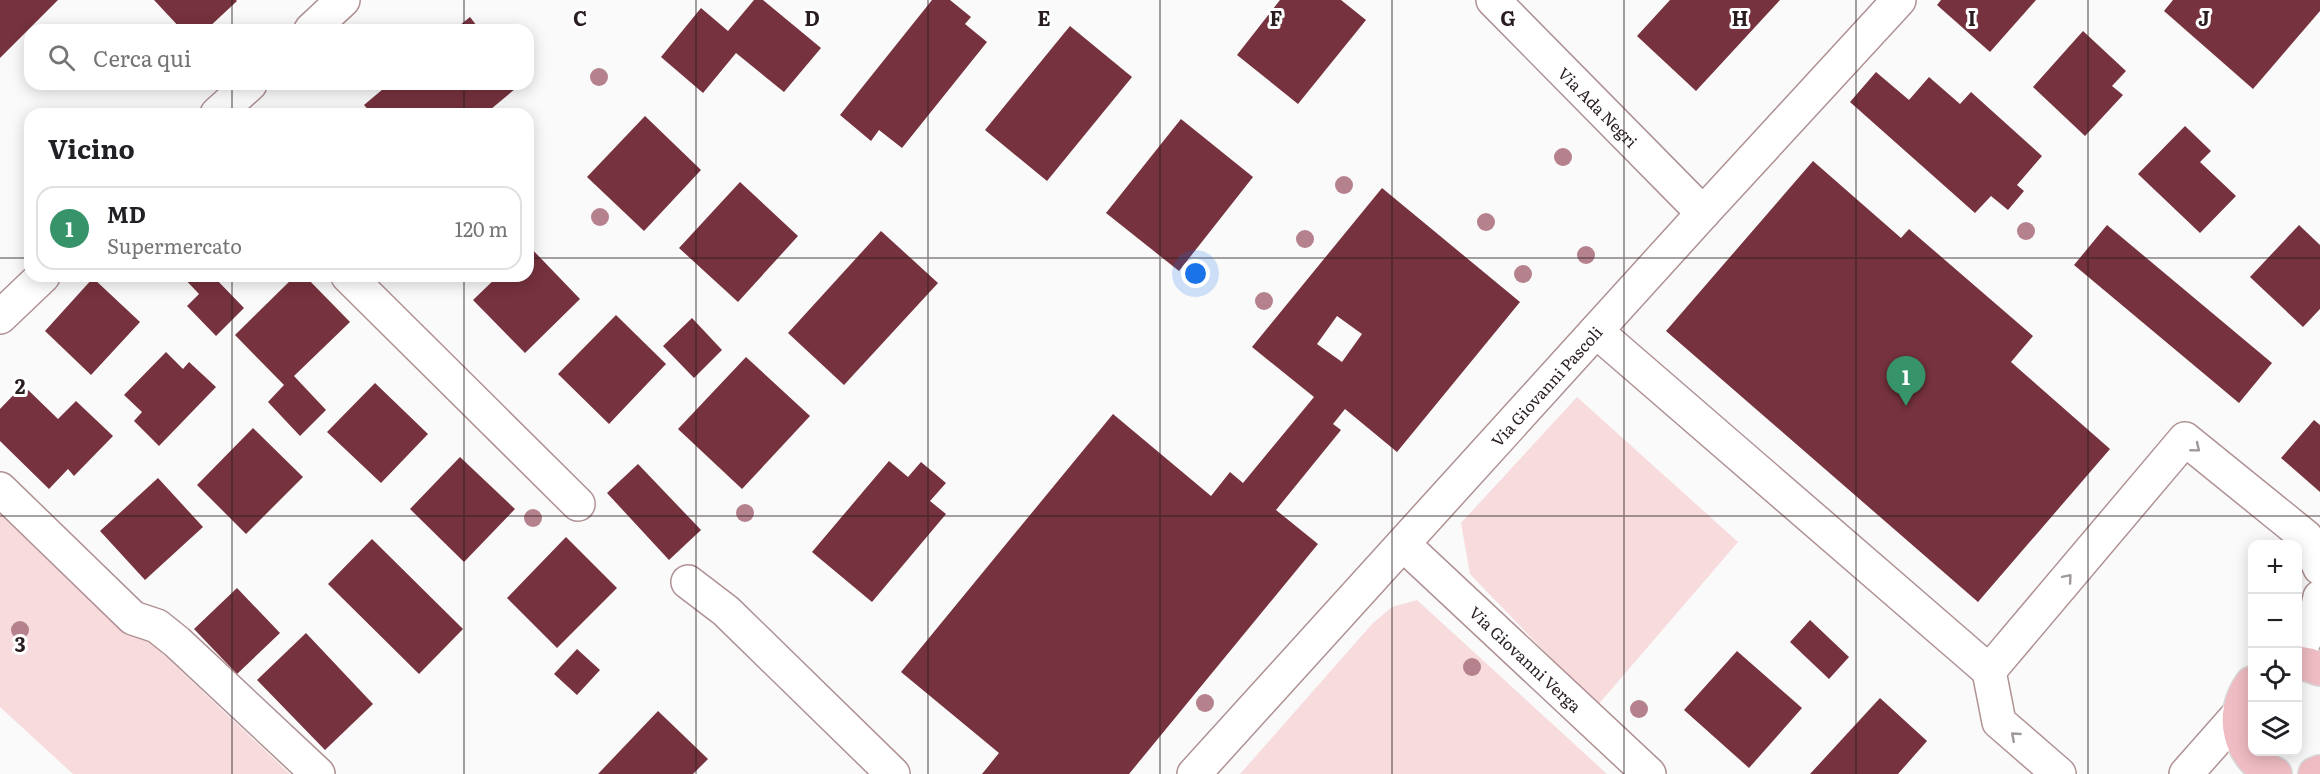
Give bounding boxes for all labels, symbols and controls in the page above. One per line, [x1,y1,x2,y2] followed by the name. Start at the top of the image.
[573,2,587,32] text: C
[804,2,820,32] text: D
[1037,2,1051,32] text: E
[1270,2,1283,32] text: F
[1500,2,1516,32] text: G
[1732,2,1748,32] text: H
[1968,2,1976,32] text: I
[2198,2,2210,32] text: J
[24,24,534,90] search box
[45,41,78,74] icon: search
[93,41,191,74] text: Cerca qui
[1553,61,1644,153] street label: Via Ada Negri
[48,128,135,167] text: Vicino
[107,197,146,230] text: MD
[65,213,74,243] text: 1
[455,213,508,243] text: 120 m
[107,230,242,260] text: Supermercato
[1181,259,1210,288] your location
[1485,320,1607,452] street label: Via Giovanni Pascoli
[1886,356,1926,406] pin: 1
[15,370,26,400] text: 2
[2189,440,2200,451] one-way arrow
[2248,540,2302,756] map controls
[2248,540,2302,594] button: +
[2060,574,2071,585] one-way arrow
[2248,594,2302,648] button: −
[1464,600,1587,718] street label: Via Giovanni Verga
[14,628,26,658] text: 3
[2248,648,2302,702] button: locate
[2248,702,2302,756] button: layers
[2011,732,2022,743] one-way arrow

